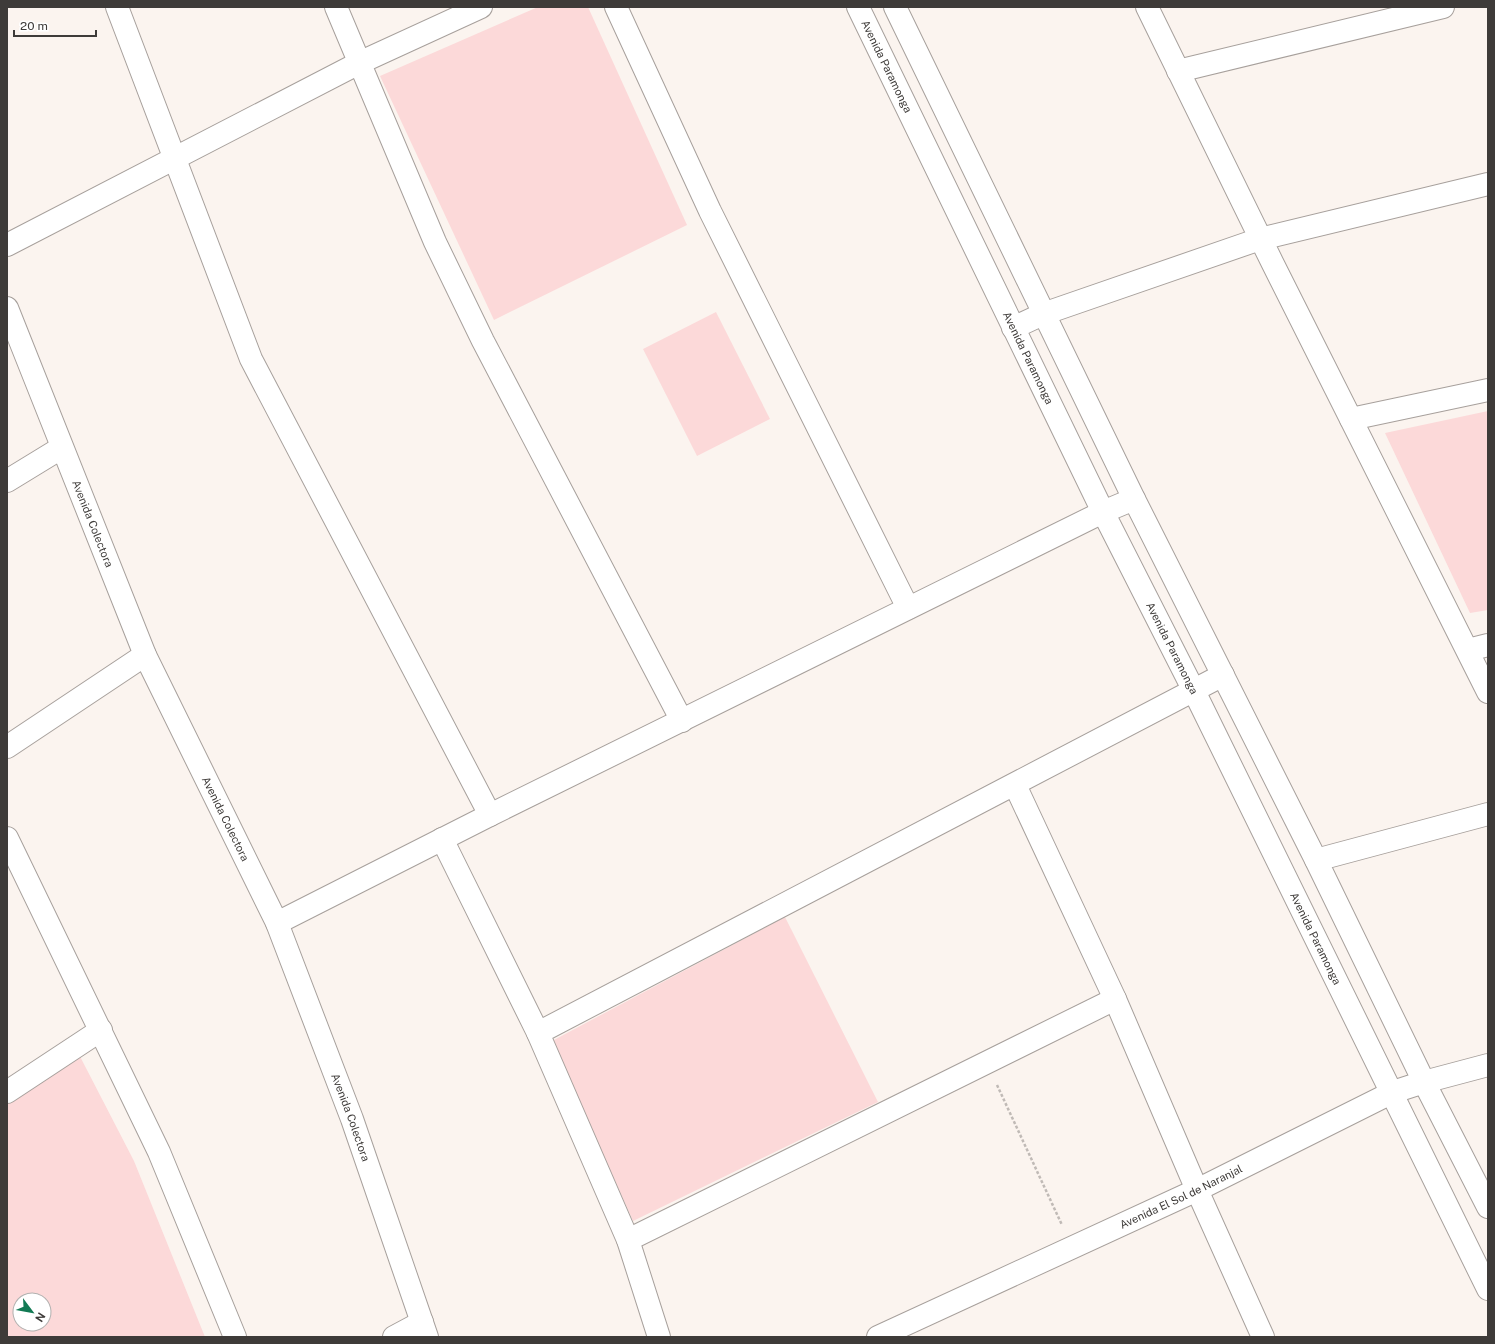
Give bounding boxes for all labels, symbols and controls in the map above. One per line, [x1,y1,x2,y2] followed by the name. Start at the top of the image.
[14,12,96,38] scale bar
[859,18,914,115] street label: Avenida Paramonga
[20,19,48,33] text: 20 m
[1001,310,1056,406] street label: Avenida Paramonga
[70,478,115,569] street label: Avenida Colectora
[1144,600,1201,696] street label: Avenida Paramonga
[200,775,252,863] street label: Avenida Colectora
[1288,890,1343,987] street label: Avenida Paramonga
[329,1072,372,1163] street label: Avenida Colectora
[1118,1162,1244,1231] street label: Avenida El Sol de Naranjal
[12,1292,52,1332] north arrow
[33,1310,48,1324] text: N

